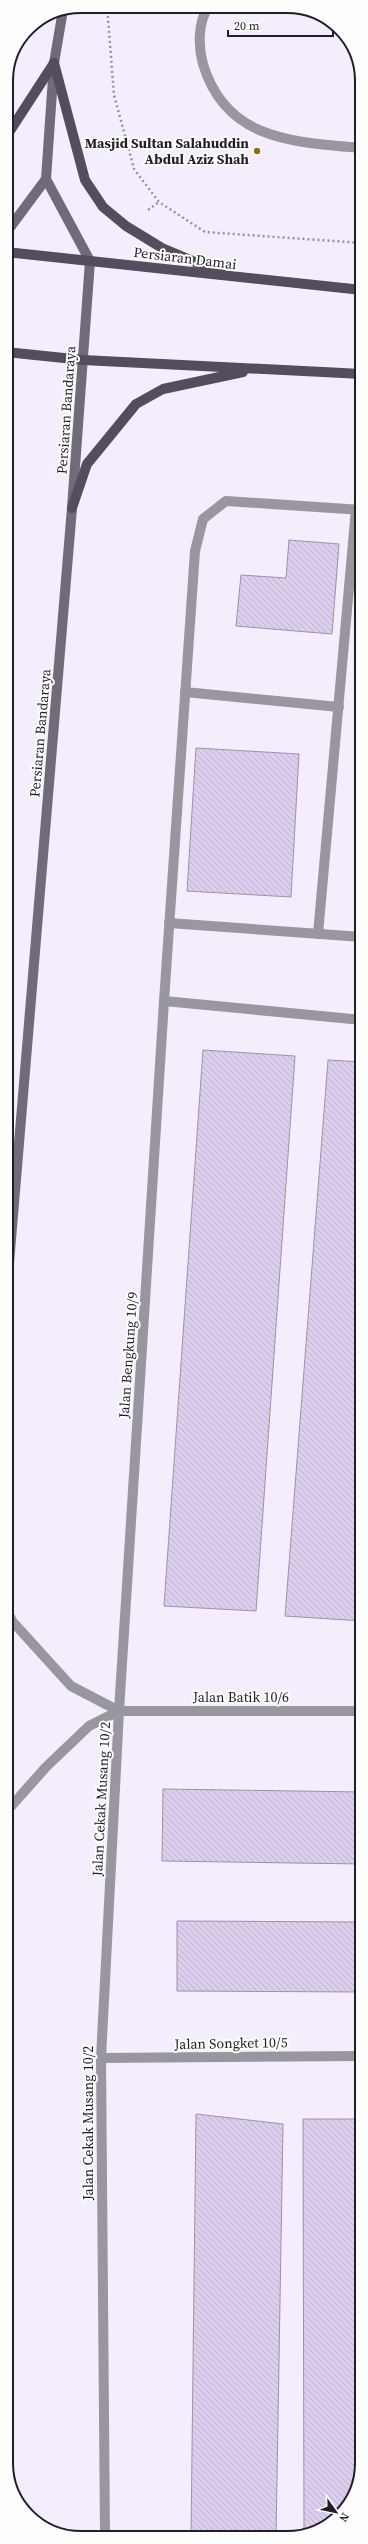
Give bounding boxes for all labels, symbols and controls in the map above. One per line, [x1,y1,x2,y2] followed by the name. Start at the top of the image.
[228,12,333,38] scale bar
[234,18,260,34] text: 20 m
[85,133,249,169] place label: Masjid Sultan Salahuddin Abdul Aziz Shah
[252,146,262,156] marker: Masjid Sultan Salahuddin Abdul Aziz Shah
[132,242,238,274] street label: Persiaran Damai
[52,344,81,475] street label: Persiaran Bandaraya
[24,667,56,798] street label: Persiaran Bandaraya
[114,1291,142,1420] street label: Jalan Bengkung 10/9
[192,1687,289,1707] street label: Jalan Batik 10/6
[87,1721,115,1878] street label: Jalan Cekak Musang 10/2
[173,2032,288,2054] street label: Jalan Songket 10/5
[78,2046,98,2201] street label: Jalan Cekak Musang 10/2
[316,2492,356,2532] north arrow
[335,2510,352,2525] text: N

